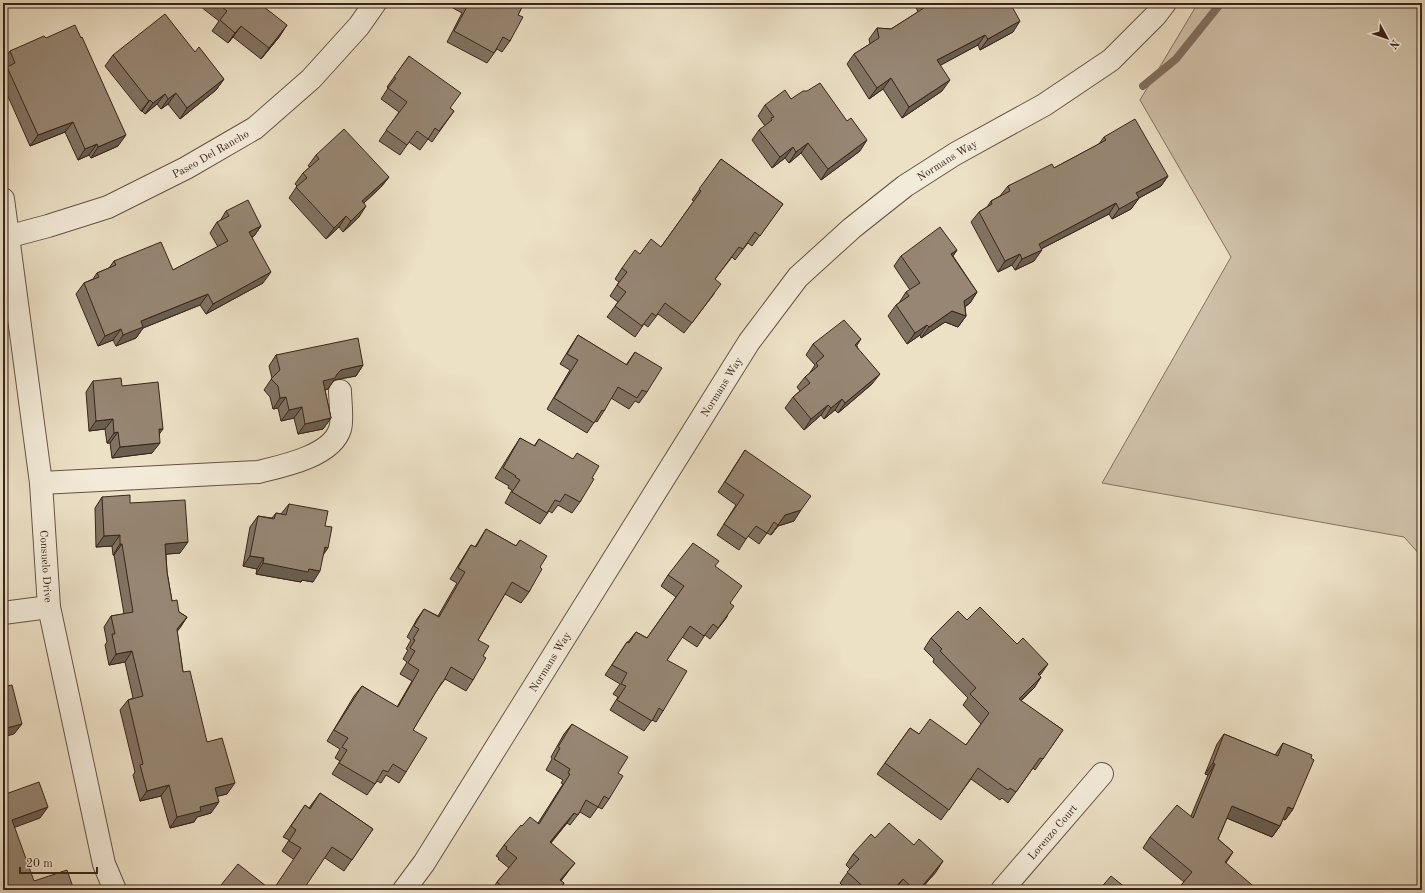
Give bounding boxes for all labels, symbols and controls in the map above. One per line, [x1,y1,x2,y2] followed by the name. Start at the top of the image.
[1367,18,1407,58] north arrow
[1386,37,1400,51] text: N
[171,129,251,181] street label: Paseo Del Rancho
[916,139,980,184] street label: Normans Way
[700,355,745,419] street label: Normans Way
[37,530,53,603] street label: Consuelo Drive
[528,630,574,694] street label: Normans Way
[1027,803,1080,862] street label: Lorenzo Court
[20,849,97,875] scale bar
[26,858,53,870] text: 20 m

